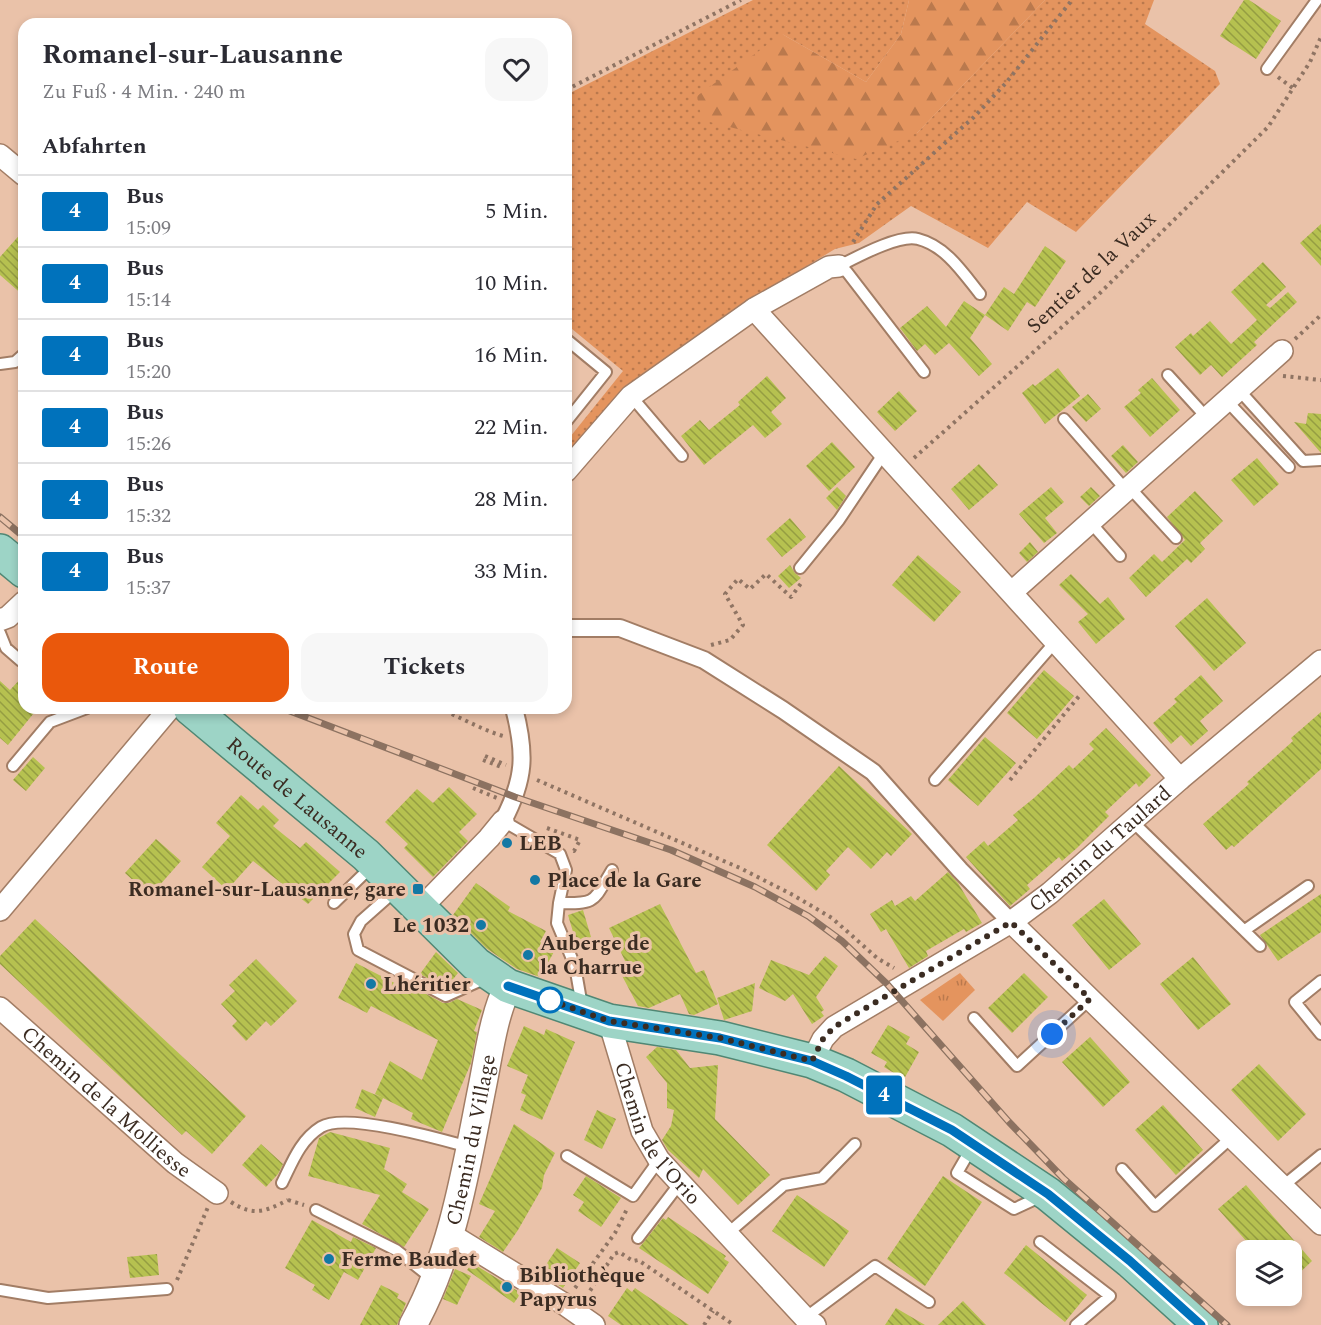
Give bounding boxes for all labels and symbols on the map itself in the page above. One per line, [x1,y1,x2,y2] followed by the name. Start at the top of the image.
[1020,204,1164,342] street label: Sentier de la Vaux
[219,730,375,867] street label: Route de Lausanne
[1022,778,1179,921] street label: Chemin du Taulard
[519,828,562,860] place label: LEB
[500,836,514,850] marker: LEB
[547,865,702,897] place label: Place de la Gare
[528,873,542,887] marker: Place de la Gare
[128,874,406,906] place label: Romanel-sur-Lausanne, gare
[411,882,425,896] marker: Romanel-sur-Lausanne, gare
[393,910,469,942] place label: Le 1032
[474,918,488,932] marker: Le 1032
[540,928,650,984] place label: Auberge de la Charrue
[521,948,535,962] marker: Auberge de la Charrue
[383,969,470,1001] place label: Lhéritier
[364,977,378,991] marker: Lhéritier
[537,987,563,1013] unlabelled marker
[14,1019,197,1187] street label: Chemin de la Molliesse
[1037,1019,1067,1049] your location
[438,1052,505,1229] street label: Chemin du Village
[605,1058,708,1213] street label: Chemin de l'Orio
[864,1076,904,1114] line badge: 4
[341,1244,477,1276] place label: Ferme Baudet
[322,1252,336,1266] marker: Ferme Baudet
[519,1260,645,1316] place label: Bibliothèque Papyrus
[500,1280,514,1294] marker: Bibliothèque Papyrus

